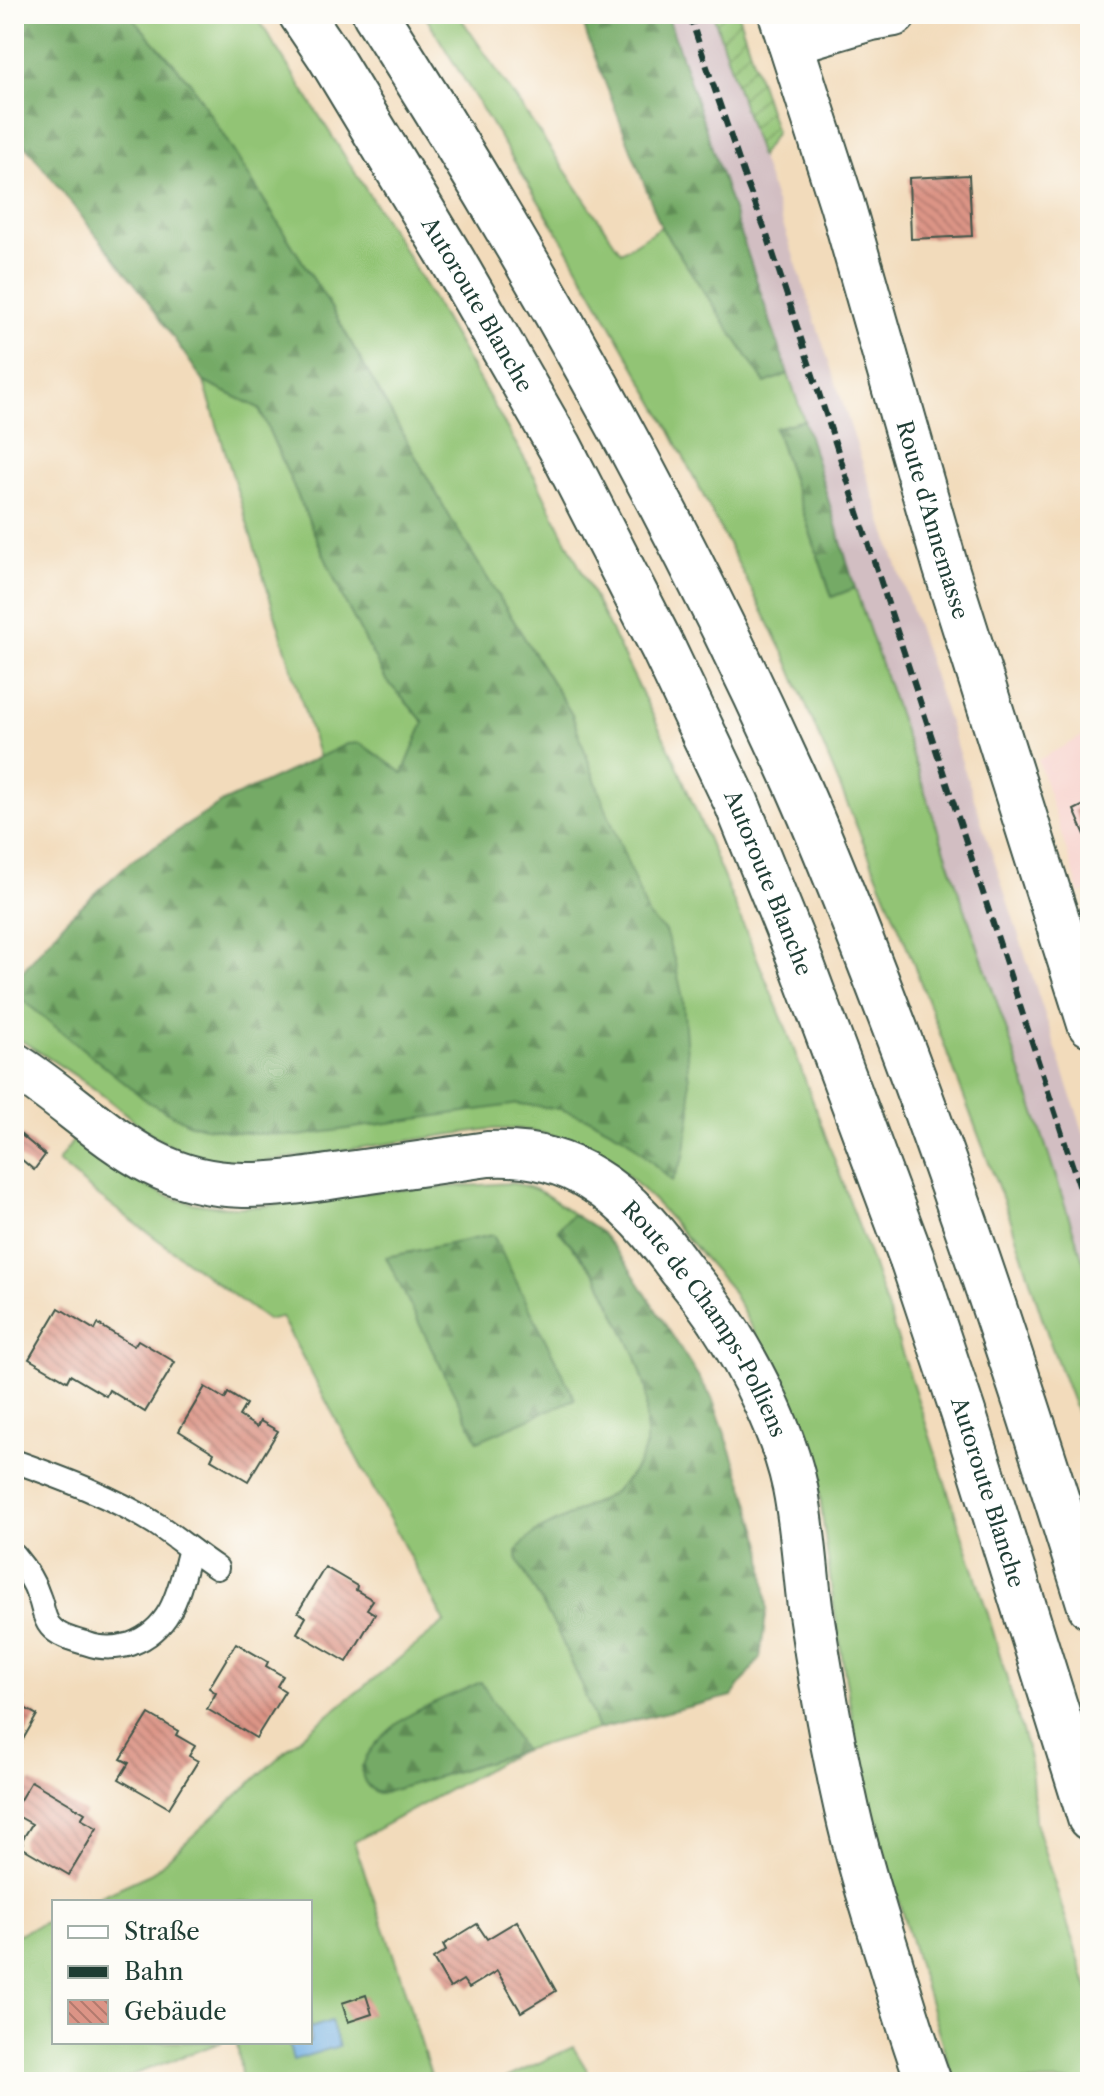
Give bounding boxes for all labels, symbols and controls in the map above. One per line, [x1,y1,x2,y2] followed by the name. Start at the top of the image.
[415,212,538,397] street label: Autoroute Blanche
[890,417,974,622] street label: Route d'Annemasse
[718,785,818,979] street label: Autoroute Blanche
[616,1195,792,1441] street label: Route de Champs-Polliens
[945,1393,1030,1591] street label: Autoroute Blanche
[52,1900,312,2044] legend
[124,1917,200,1946] text: Straße
[124,1957,183,1986] text: Bahn
[124,1997,227,2026] text: Gebäude

